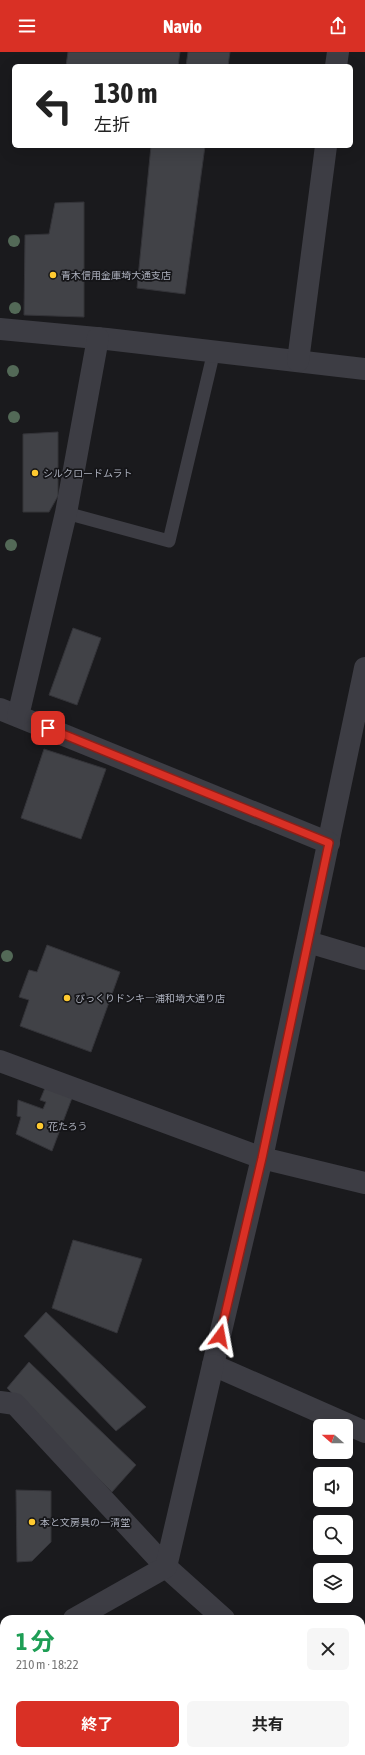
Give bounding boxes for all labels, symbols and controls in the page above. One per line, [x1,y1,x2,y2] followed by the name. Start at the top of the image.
[16,15,38,37] icon: menu
[327,15,349,37] icon: share
[163,16,202,37] text: Navio
[94,77,157,109] text: 130 m
[28,80,80,132] icon: left
[94,114,130,135] text: 左折
[48,270,58,280] marker: 青木信用金庫埼大通支店
[61,270,171,281] place label: 青木信用金庫埼大通支店
[30,468,40,478] marker: シルクロードムラト
[43,468,133,479] place label: シルクロードムラト
[31,711,65,745] pin
[37,717,59,739] icon: arrive
[62,993,72,1003] marker: びっくりドンキ―浦和埼大通り店
[75,993,225,1004] place label: びっくりドンキ―浦和埼大通り店
[35,1121,45,1131] marker: 花たろう
[48,1121,87,1132] place label: 花たろう
[199,1315,241,1357] position arrow
[313,1419,353,1459] north arrow
[313,1419,353,1603] map controls
[313,1467,353,1507] button: sound
[313,1515,353,1555] button: search
[27,1517,37,1527] marker: 本と文房具の一清堂
[40,1517,130,1528] place label: 本と文房具の一清堂
[313,1563,353,1603] button: layers
[16,1628,55,1655] text: 1 分
[307,1628,349,1670] button: close
[16,1657,79,1672] text: 210 m · 18:22
[16,1701,179,1747] button: 終了
[187,1701,349,1747] button: 共有

